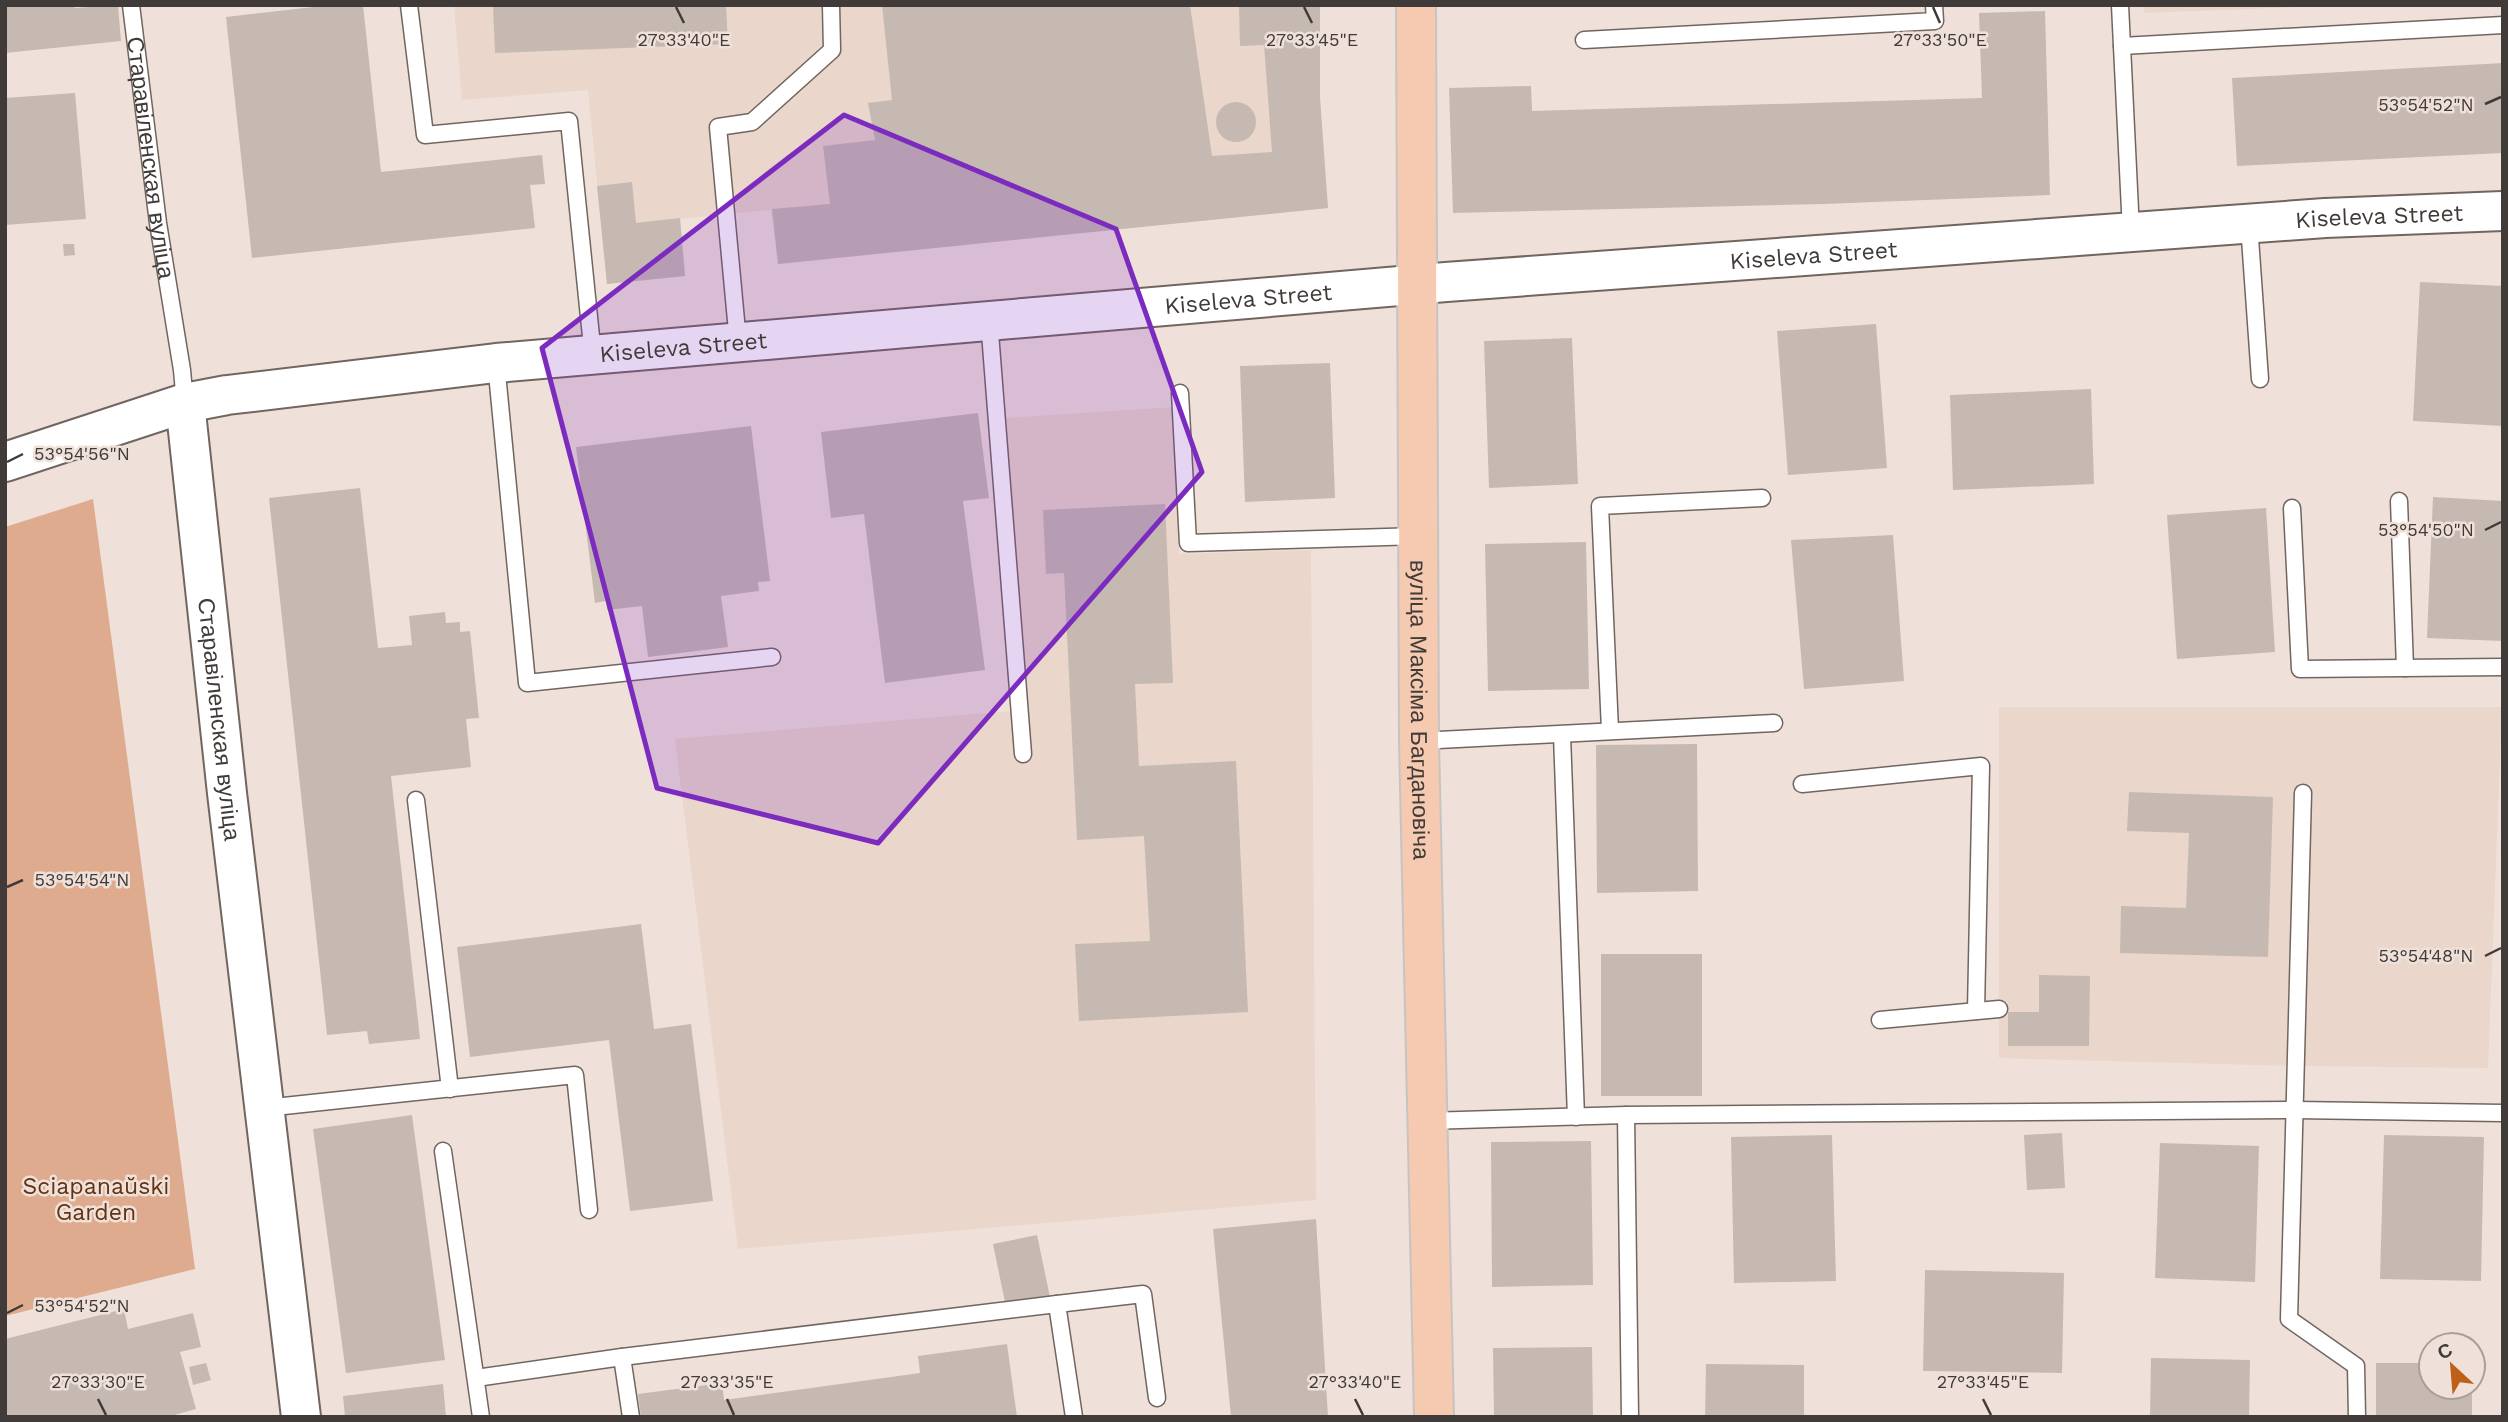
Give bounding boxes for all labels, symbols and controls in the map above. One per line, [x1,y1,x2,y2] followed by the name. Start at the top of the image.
[637,29,731,50] text: 27°33'40"E
[1266,29,1358,50] text: 27°33'45"E
[1893,29,1987,50] text: 27°33'50"E
[122,35,180,281] street label: Старавіленская вуліца
[2378,94,2474,115] text: 53°54'52"N
[2294,199,2464,234] street label: Kiseleva Street
[1729,236,1899,275] street label: Kiseleva Street
[1163,278,1333,319] street label: Kiseleva Street
[598,326,768,368] street label: Kiseleva Street
[34,443,130,464] text: 53°54'56"N
[2378,519,2474,540] text: 53°54'50"N
[1405,560,1435,860] street label: вуліца Максіма Багдановіча
[193,596,246,842] street label: Старавіленская вуліца
[34,869,130,890] text: 53°54'54"N
[2379,945,2473,966] text: 53°54'48"N
[23,1173,169,1226] park label: Sciapanaŭski Garden
[34,1295,130,1316] text: 53°54'52"N
[2417,1331,2487,1401] north arrow
[2434,1338,2456,1365] text: С
[51,1371,145,1392] text: 27°33'30"E
[680,1371,774,1392] text: 27°33'35"E
[1308,1371,1402,1392] text: 27°33'40"E
[1937,1371,2029,1392] text: 27°33'45"E

